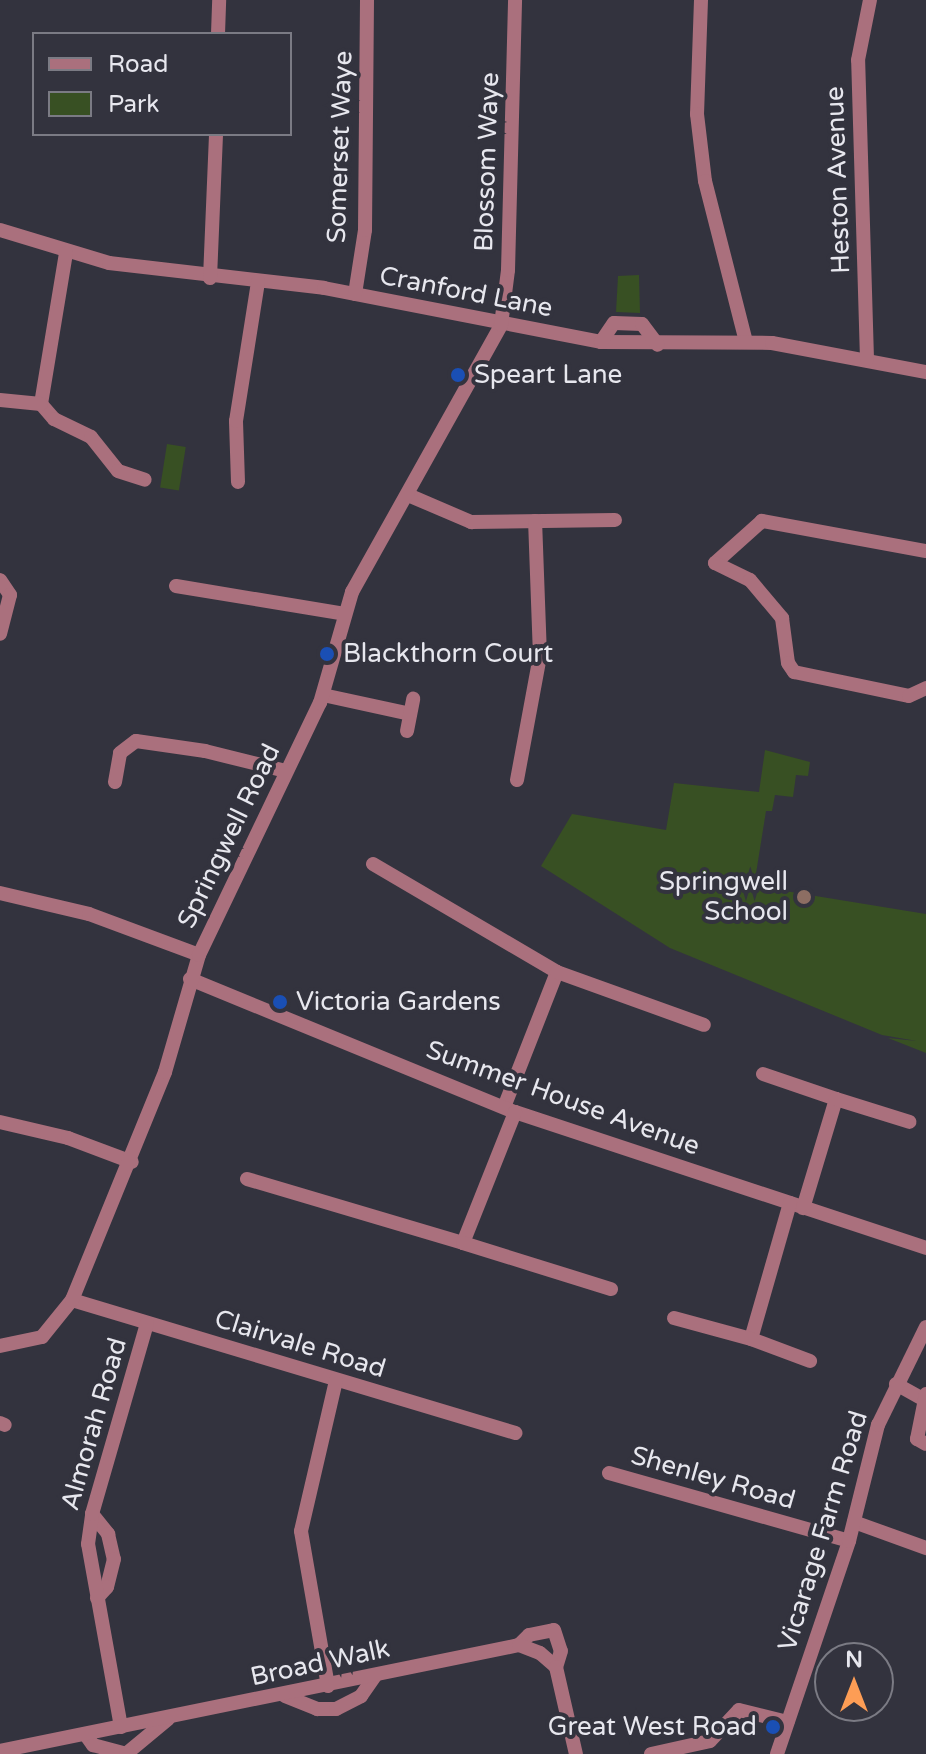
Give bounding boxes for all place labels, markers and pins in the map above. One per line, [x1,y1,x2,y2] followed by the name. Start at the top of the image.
[474,359,622,391] place label: Speart Lane
[449,366,467,384] marker: Speart Lane
[343,638,553,670] place label: Blackthorn Court
[318,645,336,663] marker: Blackthorn Court
[659,866,788,928] place label: Springwell School
[795,888,813,906] marker: Springwell School
[296,986,501,1018] place label: Victoria Gardens
[271,993,289,1011] marker: Victoria Gardens
[548,1711,757,1743] place label: Great West Road
[764,1718,782,1736] marker: Great West Road

